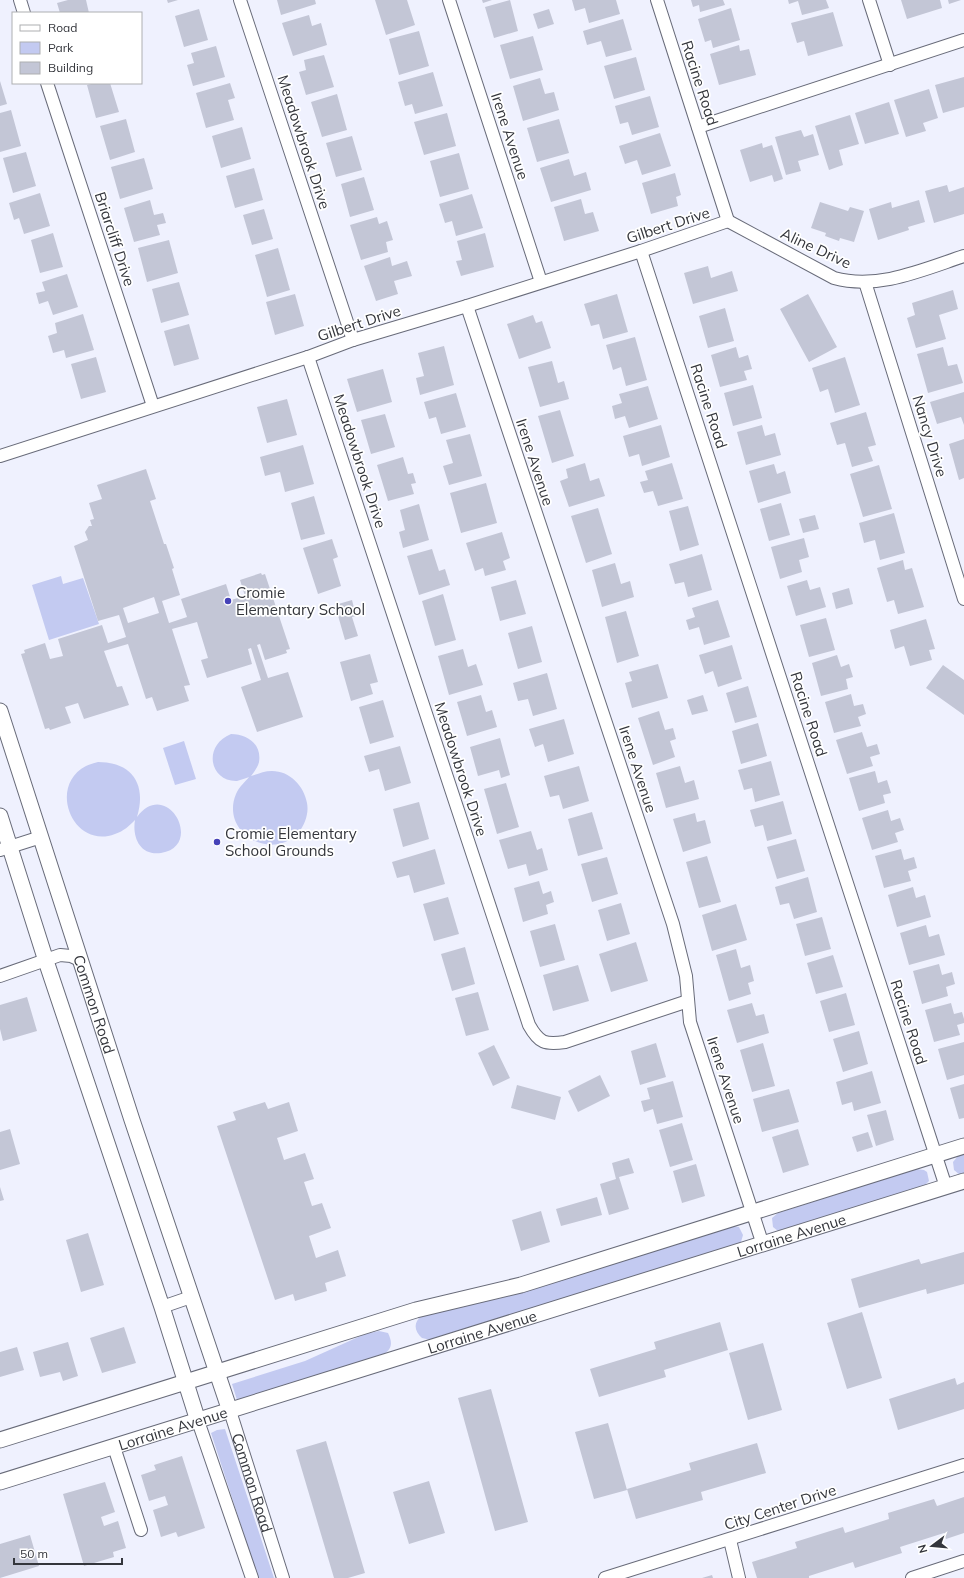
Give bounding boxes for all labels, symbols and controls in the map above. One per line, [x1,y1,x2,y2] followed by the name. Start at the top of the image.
[12,12,142,84] legend
[48,20,77,35] text: Road
[677,38,723,128] street label: Racine Road
[48,40,74,55] text: Park
[48,60,93,75] text: Building
[273,73,335,211] street label: Meadowbrook Drive
[487,90,533,182] street label: Irene Avenue
[91,189,139,289] street label: Briarcliff Drive
[624,203,712,247] street label: Gilbert Drive
[778,223,854,273] street label: Aline Drive
[315,301,403,345] street label: Gilbert Drive
[686,361,732,451] street label: Racine Road
[329,392,391,530] street label: Meadowbrook Drive
[909,393,951,479] street label: Nancy Drive
[512,416,558,508] street label: Irene Avenue
[236,583,365,619] place label: Cromie Elementary School
[223,596,233,606] marker: Cromie Elementary School
[786,669,832,759] street label: Racine Road
[430,700,492,838] street label: Meadowbrook Drive
[615,723,661,815] street label: Irene Avenue
[225,824,357,860] place label: Cromie Elementary School Grounds
[212,837,222,847] marker: Cromie Elementary School Grounds
[70,952,119,1056] street label: Common Road
[886,977,932,1067] street label: Racine Road
[703,1034,749,1126] street label: Irene Avenue
[734,1209,848,1261] street label: Lorraine Avenue
[425,1306,539,1357] street label: Lorraine Avenue
[116,1402,230,1454] street label: Lorraine Avenue
[228,1431,277,1534] street label: Common Road
[722,1480,838,1534] street label: City Center Drive
[912,1526,952,1566] north arrow
[14,1540,122,1566] scale bar
[915,1543,930,1555] text: N
[20,1546,48,1561] text: 50 m

